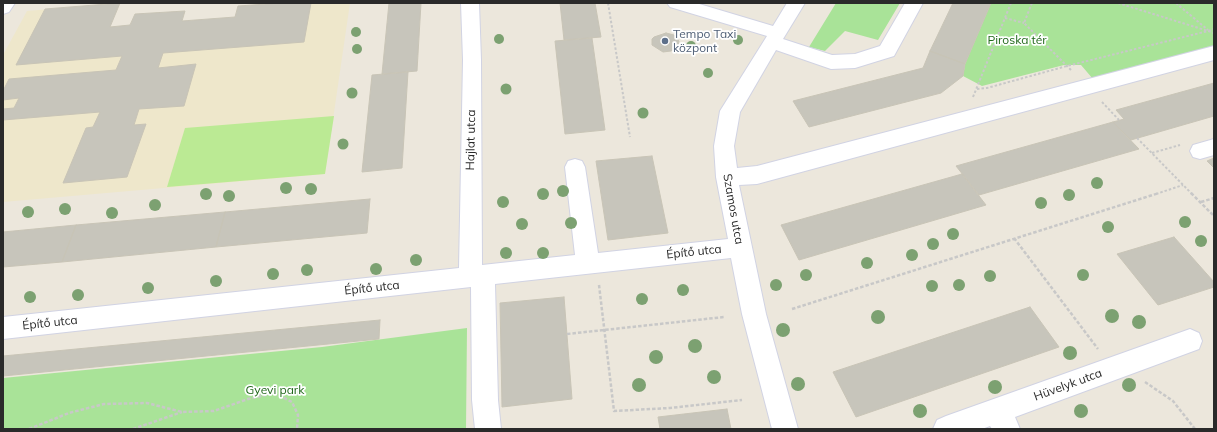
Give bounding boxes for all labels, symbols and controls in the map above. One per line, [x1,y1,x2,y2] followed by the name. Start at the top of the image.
[673,27,736,55] place label: Tempo Taxi központ
[987,33,1047,47] park label: Piroska tér
[660,36,670,46] marker: Tempo Taxi központ
[463,109,479,171] street label: Hajlat utca
[720,173,746,245] street label: Szamos utca
[666,242,722,262] street label: Építő utca
[344,278,400,298] street label: Építő utca
[22,313,78,333] street label: Építő utca
[1032,366,1104,404] street label: Hüvelyk utca
[246,383,304,397] park label: Gyevi park

